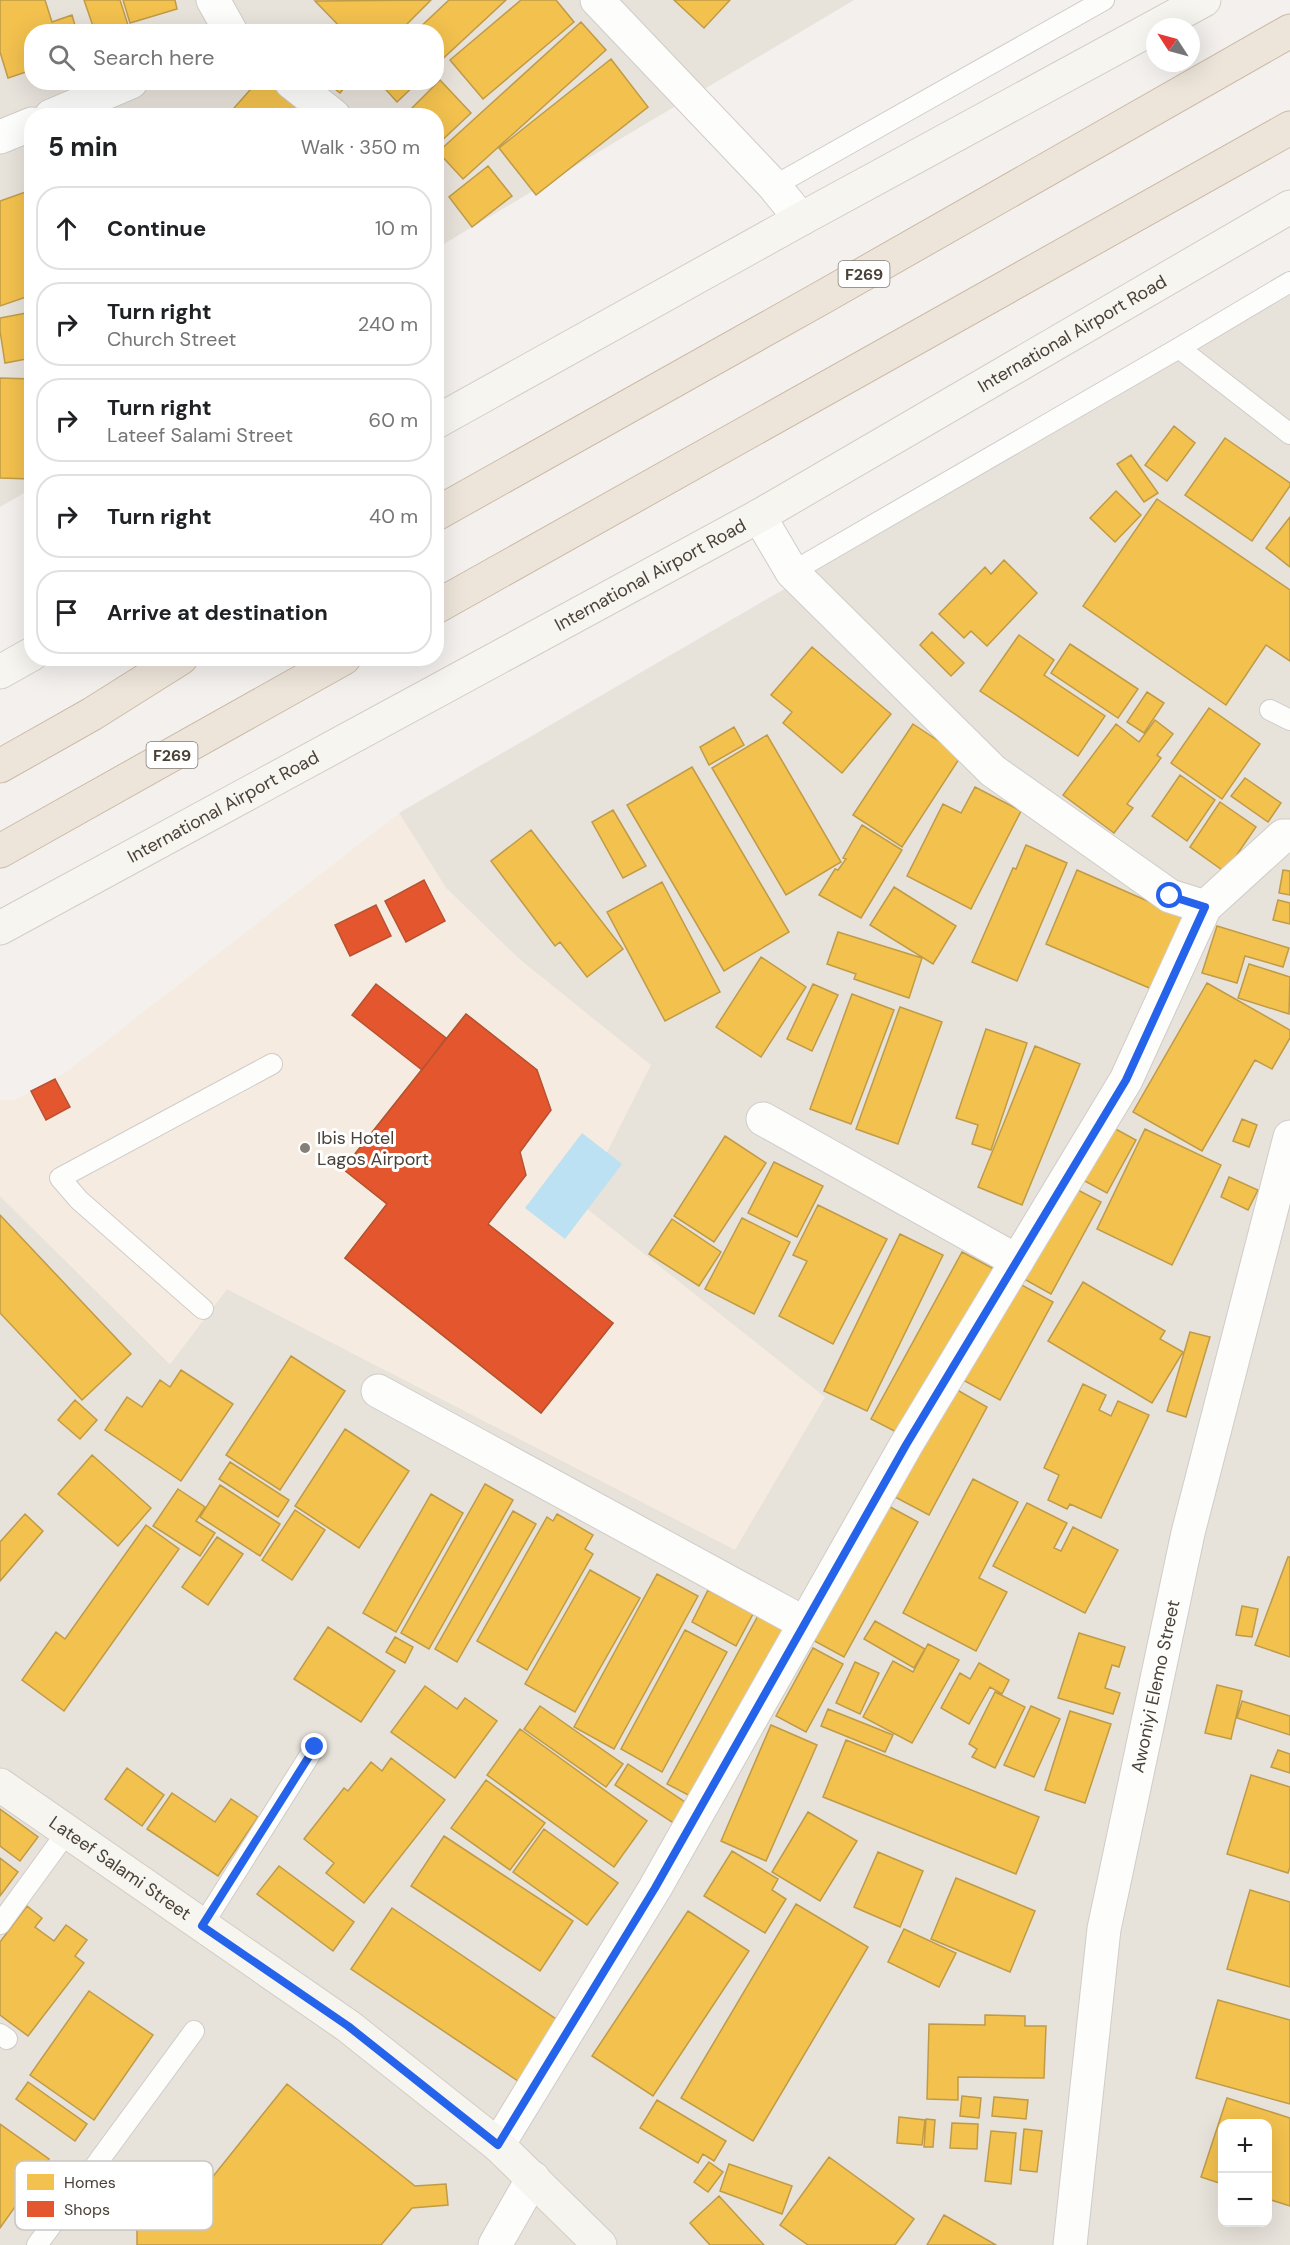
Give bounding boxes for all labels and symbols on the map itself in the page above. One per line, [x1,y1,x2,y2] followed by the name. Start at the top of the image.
[1146,18,1200,72] north arrow
[838,261,890,287] road number: F269
[973,269,1171,398] street label: International Airport Road
[550,513,750,637] street label: International Airport Road
[146,742,198,768] road number: F269
[123,745,323,869] street label: International Airport Road
[1156,882,1182,908] route start
[317,1126,429,1171] place label: Ibis Hotel Lagos Airport
[298,1141,312,1155] marker: Ibis Hotel Lagos Airport
[1125,1598,1186,1775] street label: Awoniyi Elemo Street
[301,1733,327,1759] route end
[44,1811,196,1926] street label: Lateef Salami Street
[15,2161,213,2230] legend
[64,2172,116,2193] text: Homes
[64,2199,110,2220] text: Shops

